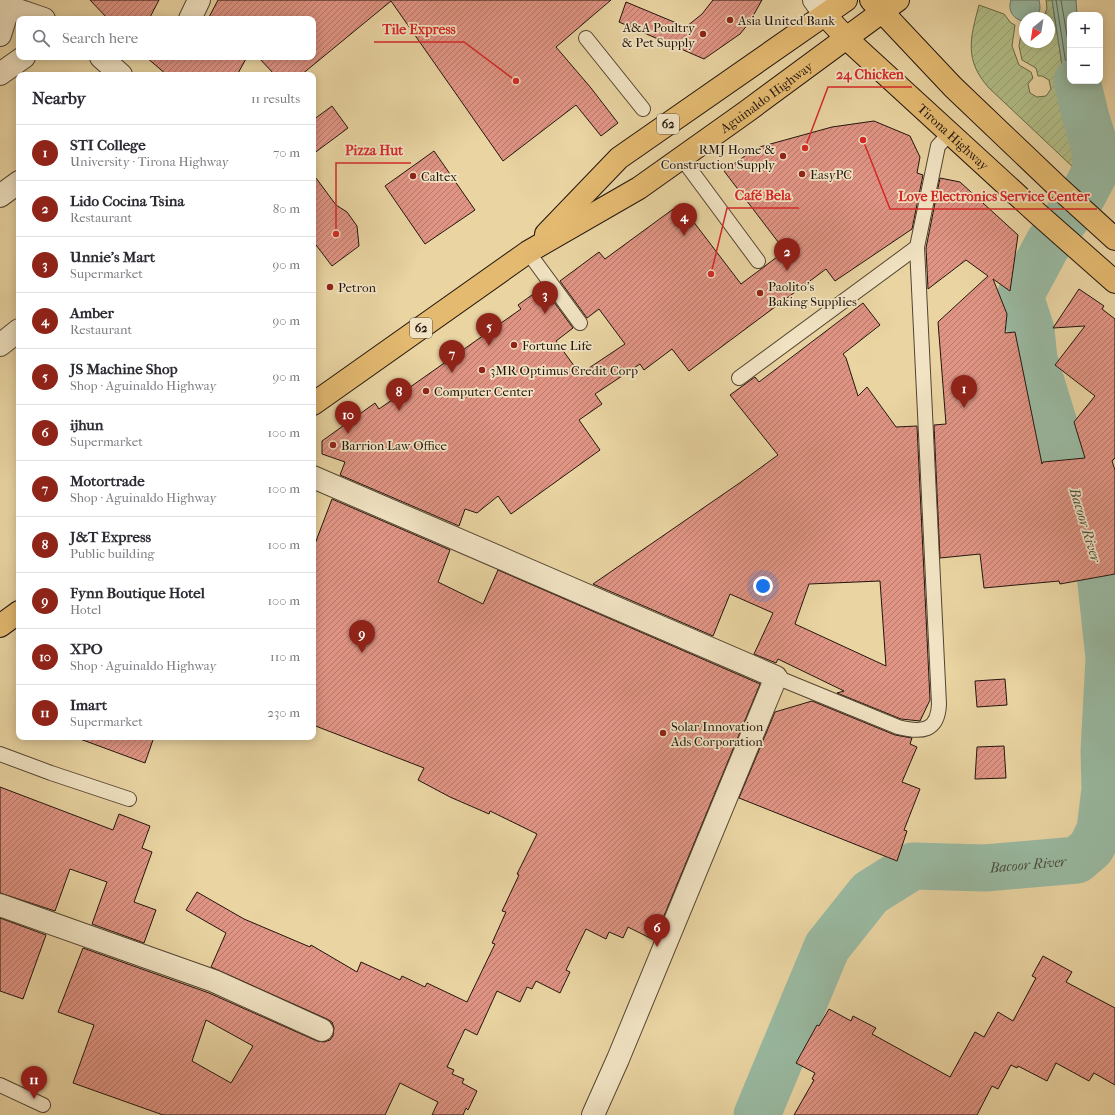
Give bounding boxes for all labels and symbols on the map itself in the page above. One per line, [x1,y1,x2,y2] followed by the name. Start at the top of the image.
[1019,12,1055,48] north arrow
[737,13,835,28] place label: Asia United Bank
[725,15,735,25] marker: Asia United Bank
[374,16,464,42] callout: Tile Express
[622,20,696,50] place label: A&A Poultry & Pet Supply
[381,21,457,38] text: Tile Express
[698,29,708,39] marker: A&A Poultry & Pet Supply
[716,57,816,136] street label: Aguinaldo Highway
[828,61,912,87] callout: 24 Chicken
[836,66,905,83] text: 24 Chicken
[915,100,993,174] street label: Tirona Highway
[657,114,679,134] road number: 62
[336,137,411,163] callout: Pizza Hut
[345,142,404,159] text: Pizza Hut
[661,142,776,172] place label: RMJ Home & Construction Supply
[778,151,788,161] marker: RMJ Home & Construction Supply
[810,167,852,182] place label: EasyPC
[421,169,457,184] place label: Caltex
[797,169,807,179] marker: EasyPC
[408,171,418,181] marker: Caltex
[727,182,799,208] callout: Café Bela
[890,183,1097,209] callout: Love Electronics Service Center
[735,187,792,204] text: Café Bela
[898,188,1091,205] text: Love Electronics Service Center
[671,203,697,236] pin: 4
[774,238,800,271] pin: 2
[768,279,857,309] place label: Paolito's Baking Supplies
[338,280,377,295] place label: Petron
[532,281,558,314] pin: 3
[325,282,335,292] marker: Petron
[755,288,765,298] marker: Paolito's Baking Supplies
[476,313,502,346] pin: 5
[410,318,432,338] road number: 62
[522,338,592,353] place label: Fortune Life
[439,340,465,373] pin: 7
[509,340,519,350] marker: Fortune Life
[490,363,638,378] place label: 3MR Optimus Credit Corp
[477,365,487,375] marker: 3MR Optimus Credit Corp
[951,375,977,408] pin: 1
[386,378,412,411] pin: 8
[434,384,533,399] place label: Computer Center
[421,386,431,396] marker: Computer Center
[335,401,361,434] pin: 10
[341,438,448,453] place label: Barrion Law Office
[328,440,338,450] marker: Barrion Law Office
[1065,485,1105,566] water label: Bacoor River
[753,576,773,596] your location
[349,620,375,653] pin: 9
[670,719,764,749] place label: Solar Innovation Ads Corporation
[658,728,668,738] marker: Solar Innovation Ads Corporation
[988,852,1069,876] water label: Bacoor River
[644,914,670,947] pin: 6
[21,1066,47,1099] pin: 11

